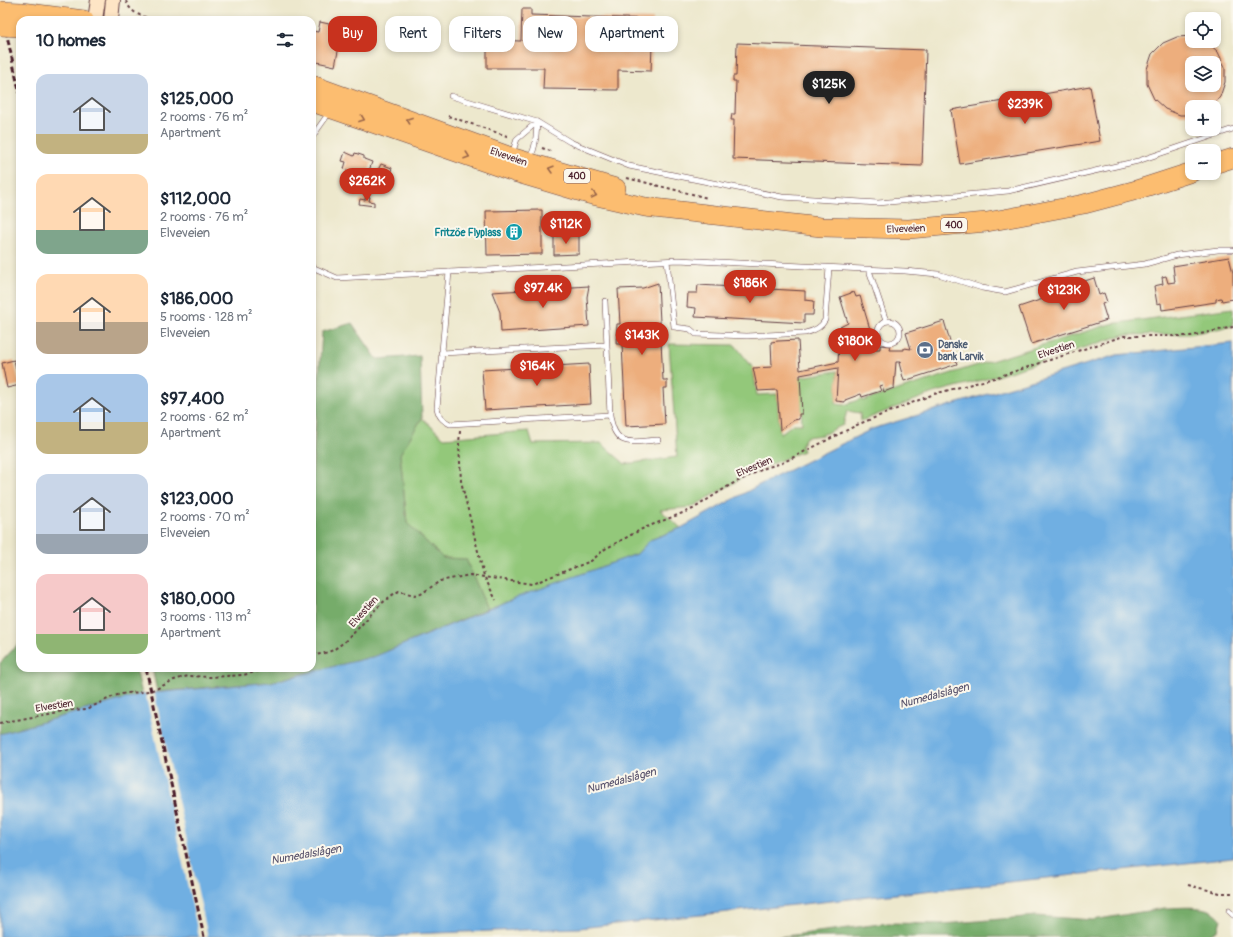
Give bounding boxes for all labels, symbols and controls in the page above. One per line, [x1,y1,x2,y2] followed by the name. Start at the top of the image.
[1185,12,1221,180] map controls
[1185,12,1221,48] button: locate
[328,16,377,52] chip: Buy
[385,16,441,52] chip: Rent
[449,16,515,52] chip: Filters
[523,16,577,52] chip: New
[585,16,678,52] chip: Apartment
[274,29,296,51] icon: filters
[36,30,106,51] text: 10 homes
[1185,56,1221,92] button: layers
[801,71,857,105] pin: $125K
[812,76,846,92] text: $125K
[160,88,234,109] text: $125,000
[68,90,116,138] icon: home
[997,91,1053,125] pin: $239K
[1007,96,1043,112] text: $239K
[1185,100,1221,136] button: +
[160,109,248,125] text: 2 rooms · 76 m²
[359,114,366,123] one-way arrow
[405,116,412,124] one-way arrow
[160,125,221,141] text: Apartment
[1185,144,1221,180] button: −
[488,145,529,169] street label: Elveveien
[463,151,470,159] one-way arrow
[548,165,555,174] one-way arrow
[339,168,395,202] pin: $262K
[564,169,590,183] road number: 400
[349,173,386,189] text: $262K
[160,188,231,209] text: $112,000
[68,190,116,238] icon: home
[591,191,597,199] one-way arrow
[160,209,248,225] text: 2 rooms · 76 m²
[538,211,594,245] pin: $112K
[550,216,582,232] text: $112K
[941,218,967,232] road number: 400
[504,222,524,242] building icon: Fritzöe Flyplass
[887,222,926,236] street label: Elveveien
[160,225,210,241] text: Elveveien
[434,227,502,239] place label: Fritzöe Flyplass
[722,270,778,304] pin: $186K
[510,275,576,309] pin: $97.4K
[733,275,767,291] text: $186K
[1036,277,1092,311] pin: $123K
[524,280,562,296] text: $97.4K
[1047,282,1081,298] text: $123K
[160,288,233,309] text: $186,000
[68,290,116,338] icon: home
[160,309,253,325] text: 5 rooms · 128 m²
[614,322,670,356] pin: $143K
[160,325,210,341] text: Elveveien
[625,327,659,343] text: $143K
[827,328,883,362] pin: $180K
[837,333,873,349] text: $180K
[1037,338,1076,361] street label: Elvestien
[938,339,984,363] place label: Danske bank Larvik
[915,340,935,360] bank icon: Danske bank Larvik
[509,353,565,387] pin: $164K
[519,358,555,374] text: $164K
[160,388,224,409] text: $97,400
[68,390,116,438] icon: home
[160,409,249,425] text: 2 rooms · 62 m²
[160,425,221,441] text: Apartment
[735,454,774,480] street label: Elvestien
[160,488,234,509] text: $123,000
[68,490,116,538] icon: home
[160,509,250,525] text: 2 rooms · 70 m²
[160,525,210,541] text: Elveveien
[160,588,235,609] text: $180,000
[68,590,116,638] icon: home
[347,593,381,630] street label: Elvestien
[160,609,251,625] text: 3 rooms · 113 m²
[160,625,221,641] text: Apartment
[898,680,971,711] water label: Numedalslågen
[35,697,74,715] street label: Elvestien
[585,765,658,796] water label: Numedalslågen
[270,842,343,867] water label: Numedalslågen

